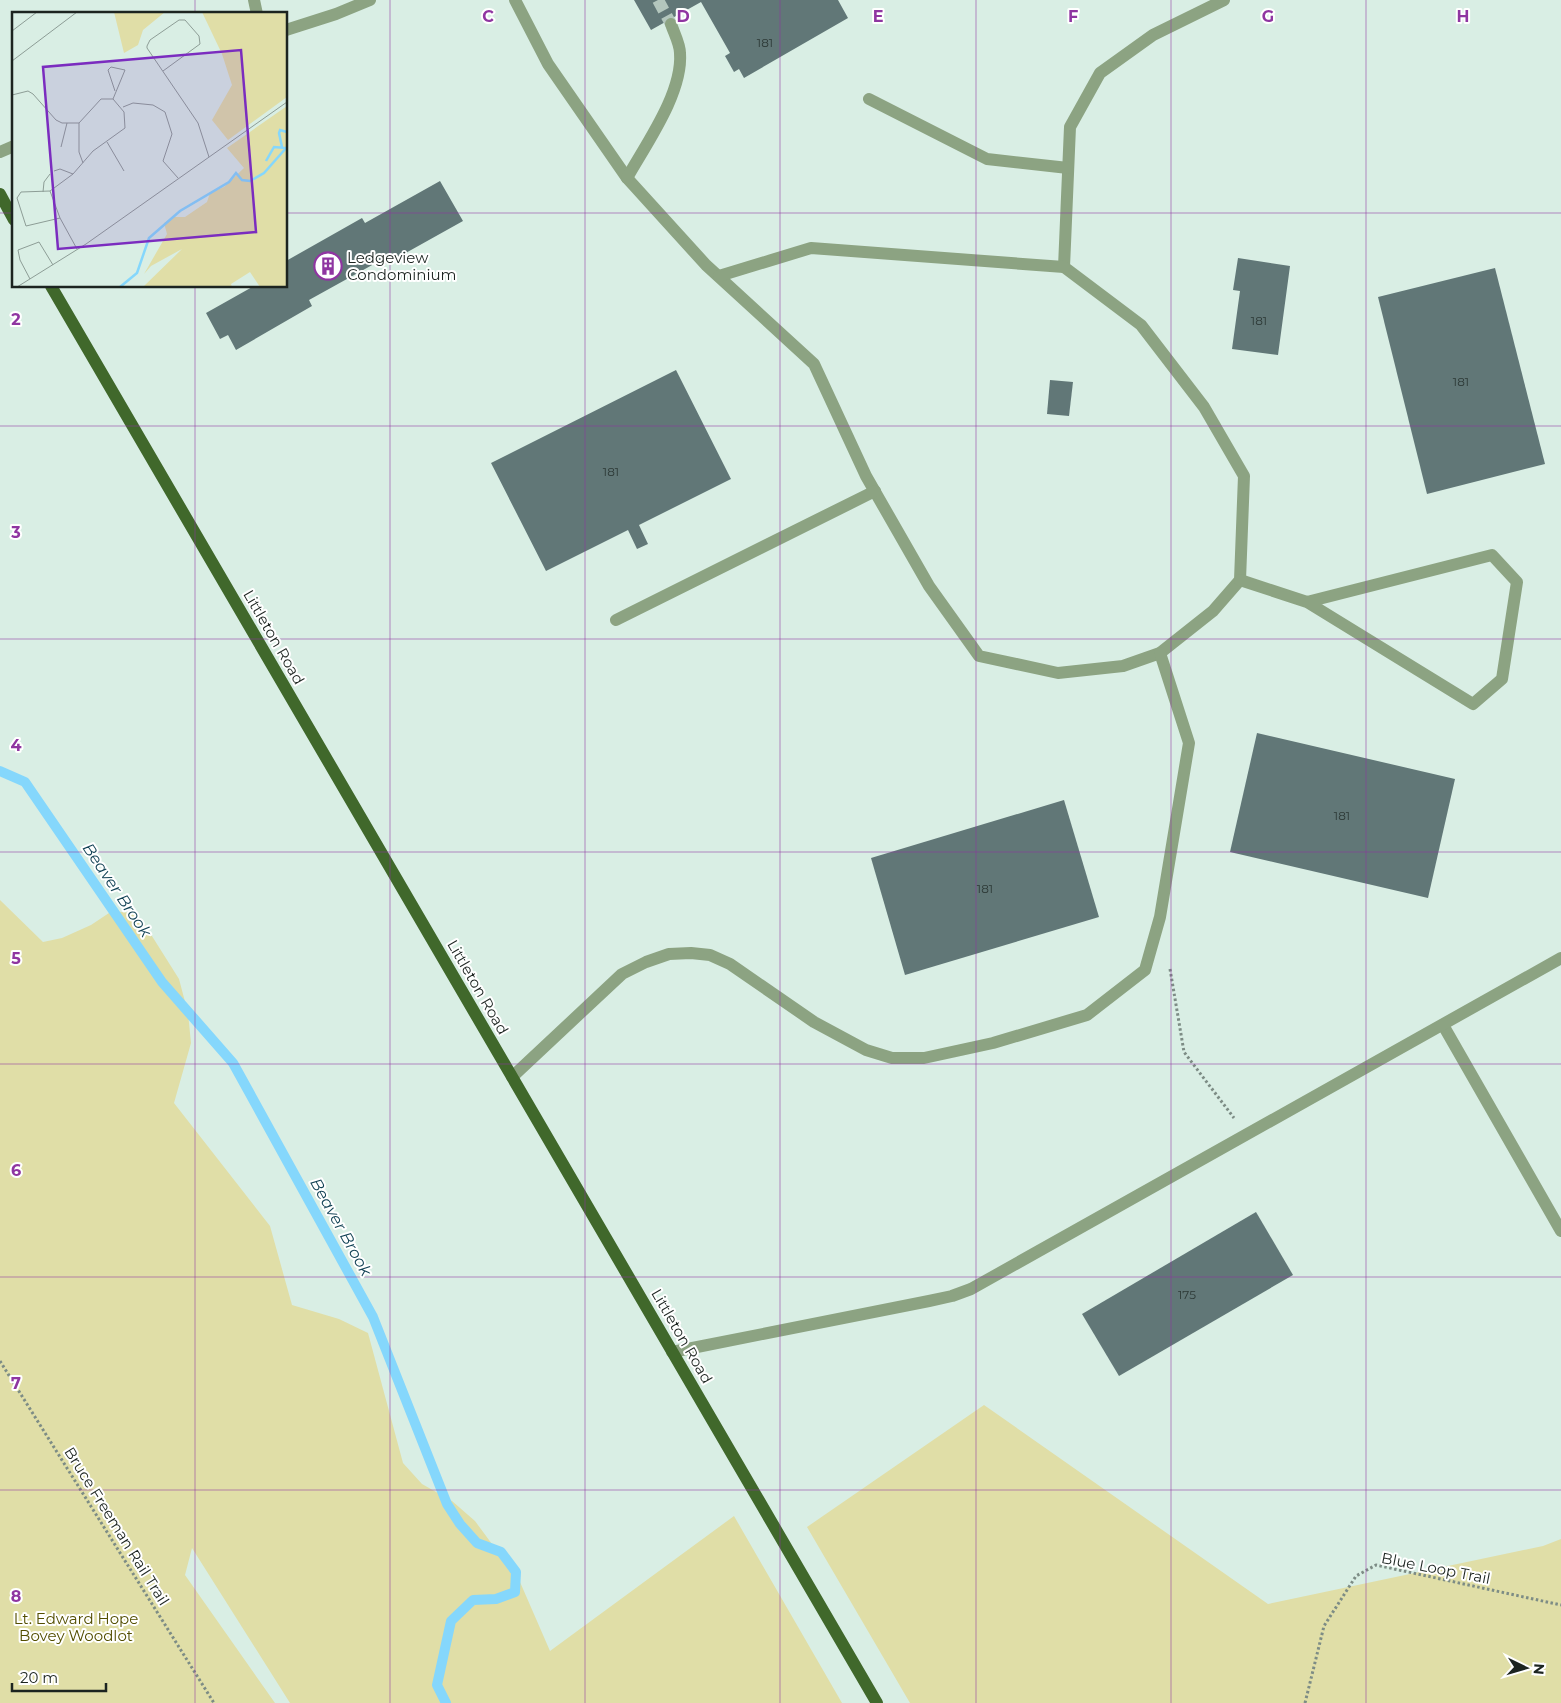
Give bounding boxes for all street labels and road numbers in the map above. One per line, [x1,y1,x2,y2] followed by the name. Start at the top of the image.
[239,586,309,688] street label: Littleton Road
[443,936,513,1038] street label: Littleton Road
[647,1285,717,1387] street label: Littleton Road
[60,1443,174,1609] street label: Bruce Freeman Rail Trail
[1380,1548,1492,1588] street label: Blue Loop Trail

